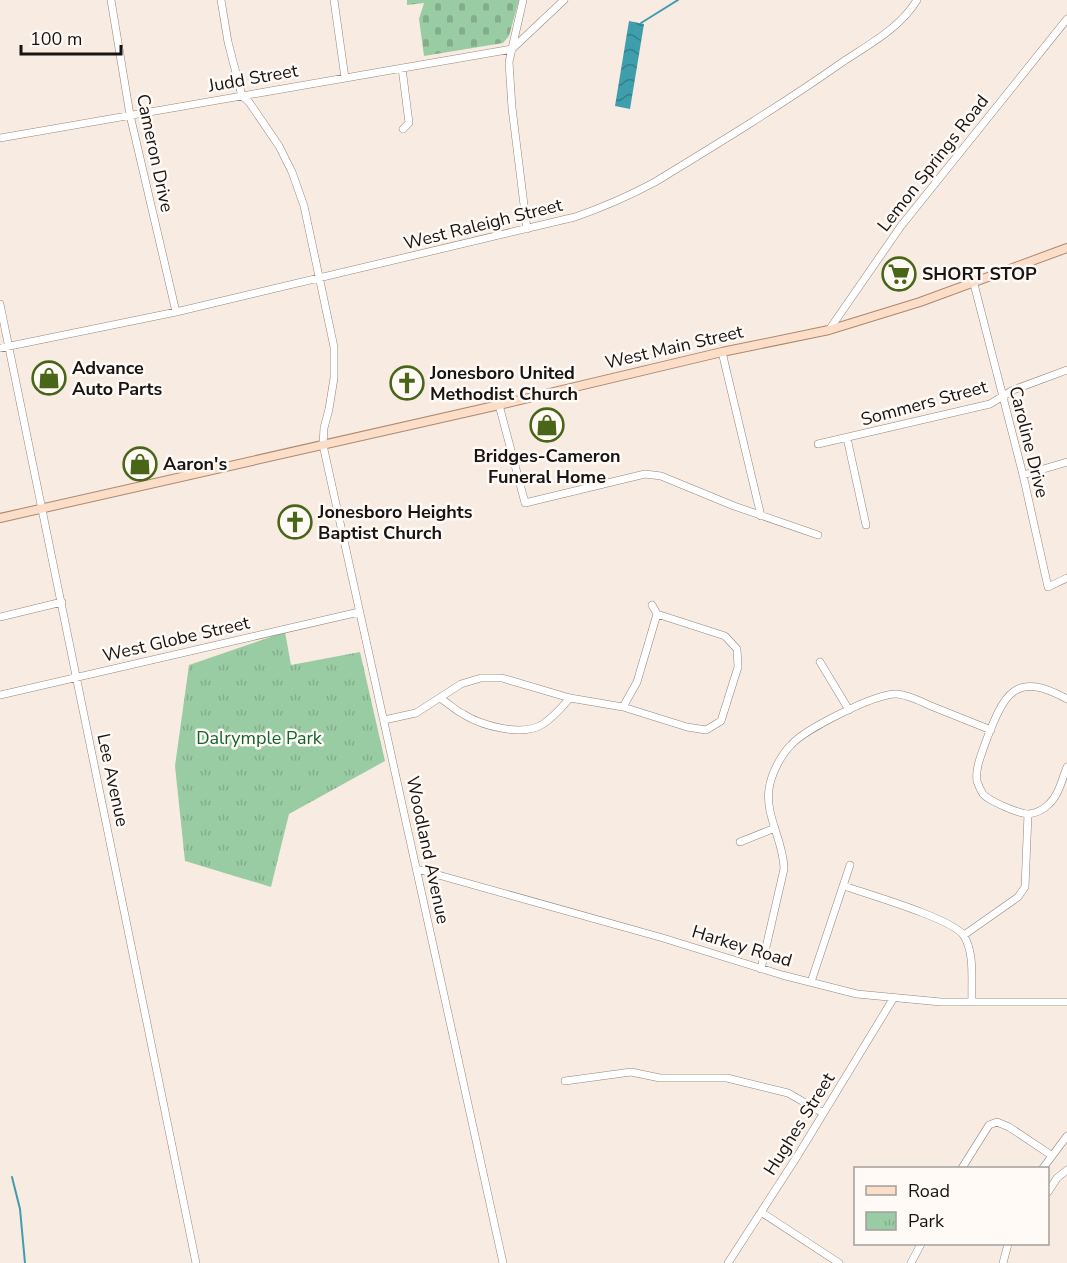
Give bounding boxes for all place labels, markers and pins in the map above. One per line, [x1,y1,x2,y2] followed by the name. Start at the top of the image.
[881,256,917,292] supermarket icon: SHORT STOP
[922,262,1037,286] place label: SHORT STOP
[72,356,163,401] place label: Advance Auto Parts
[31,360,67,396] shop icon: Advance Auto Parts
[429,361,578,406] place label: Jonesboro United Methodist Church
[389,365,425,401] church icon: Jonesboro United Methodist Church
[529,407,565,443] shop icon: Bridges-Cameron Funeral Home
[473,444,621,489] place label: Bridges-Cameron Funeral Home
[122,446,158,482] shop icon: Aaron's
[163,452,227,476] place label: Aaron's
[317,500,473,545] place label: Jonesboro Heights Baptist Church
[277,504,313,540] church icon: Jonesboro Heights Baptist Church

